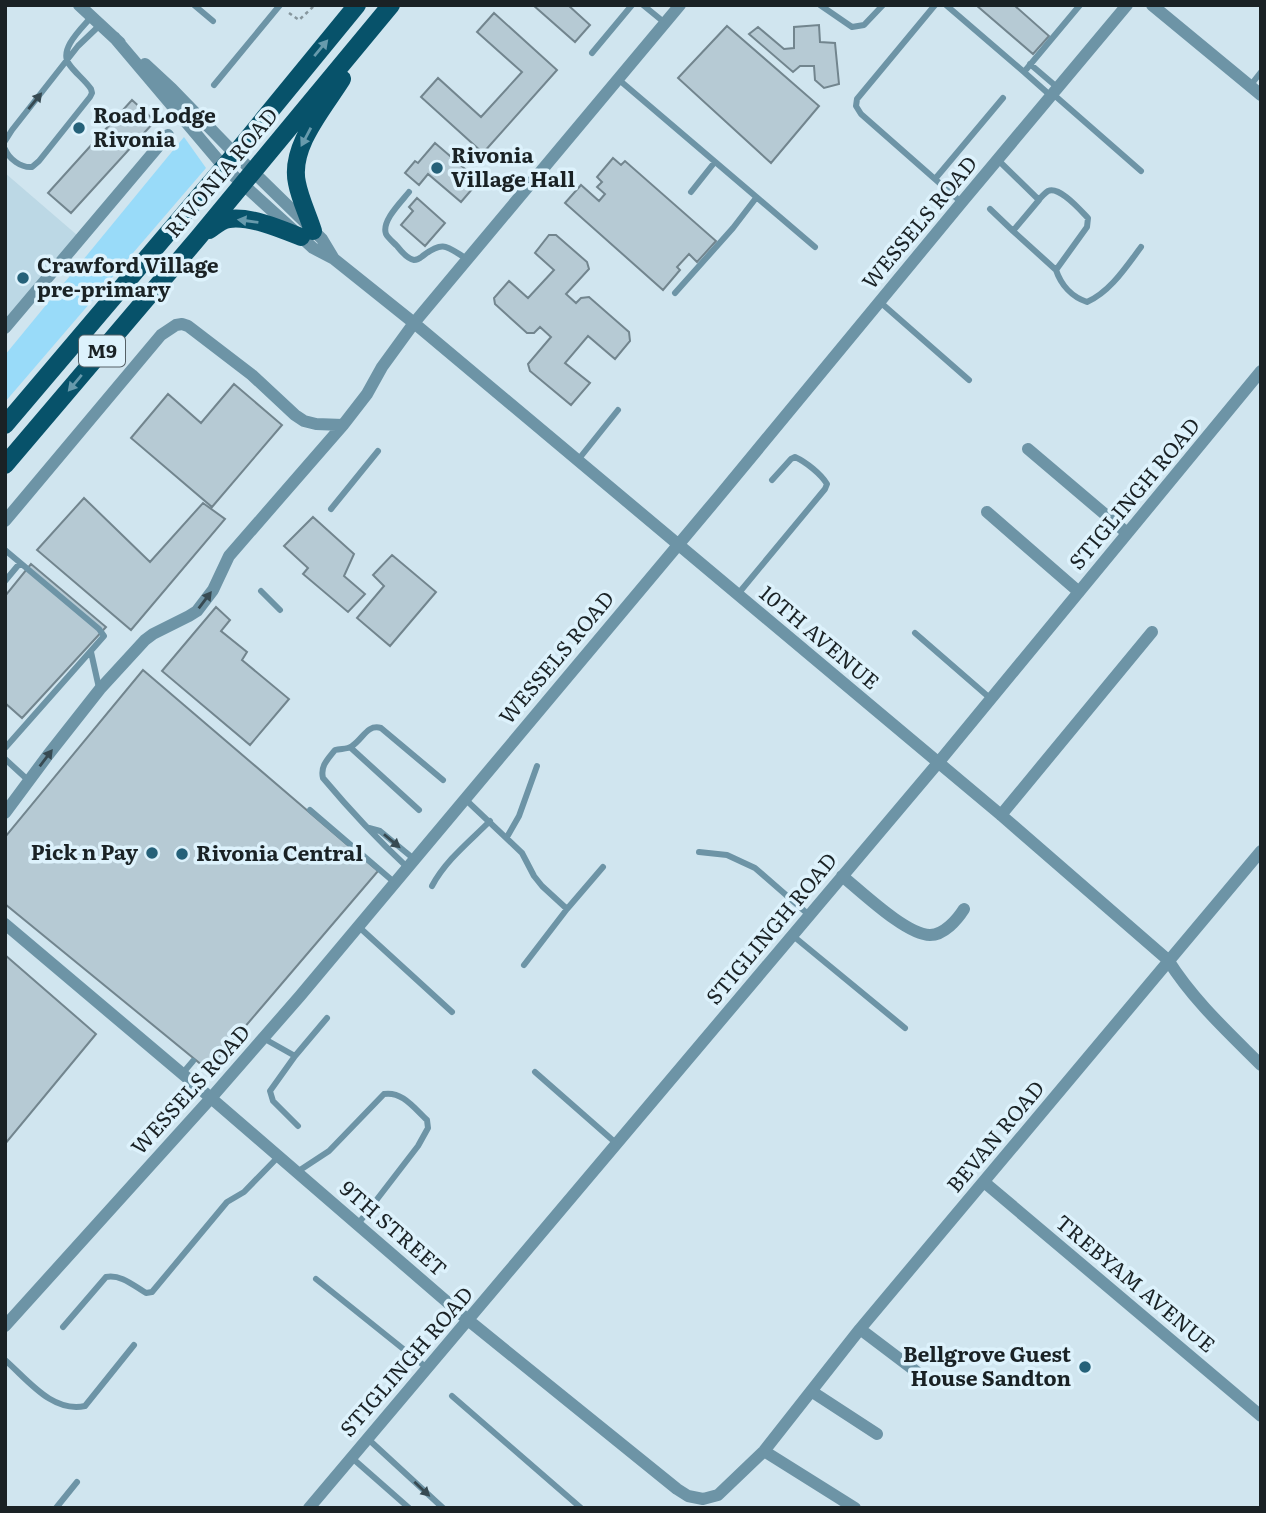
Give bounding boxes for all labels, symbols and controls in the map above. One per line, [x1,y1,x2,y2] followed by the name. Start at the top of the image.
[313,40,328,57] one-way arrow
[27,93,42,110] one-way arrow
[93,98,216,153] place label: Road Lodge Rivonia
[156,100,284,243] street label: RIVONIA ROAD
[71,120,87,136] marker: Road Lodge Rivonia
[301,127,312,147] one-way arrow
[451,138,575,193] place label: Rivonia Village Hall
[853,148,983,295] street label: WESSELS ROAD
[429,160,445,176] marker: Rivonia Village Hall
[237,215,259,226] one-way arrow
[37,248,219,303] place label: Crawford Village pre-primary
[15,270,31,286] marker: Crawford Village pre-primary
[79,336,125,366] road number: M9
[67,374,83,392] one-way arrow
[1060,410,1206,575] street label: STIGLINGH ROAD
[754,577,887,696] street label: 10TH AVENUE
[490,583,620,730] street label: WESSELS ROAD
[198,592,213,610] one-way arrow
[39,749,53,767] one-way arrow
[383,834,401,849] one-way arrow
[31,835,138,866] place label: Pick n Pay
[196,836,363,867] place label: Rivonia Central
[144,845,160,861] marker: Pick n Pay
[697,845,843,1010] street label: STIGLINGH ROAD
[174,846,190,862] marker: Rivonia Central
[122,1016,256,1160] street label: WESSELS ROAD
[938,1073,1050,1198] street label: BEVAN ROAD
[334,1172,455,1282] street label: 9TH STREET
[1050,1206,1223,1358] street label: TREBYAM AVENUE
[331,1279,479,1442] street label: STIGLINGH ROAD
[903,1337,1072,1392] place label: Bellgrove Guest House Sandton
[1077,1359,1093,1375] marker: Bellgrove Guest House Sandton
[414,1480,431,1497] one-way arrow

